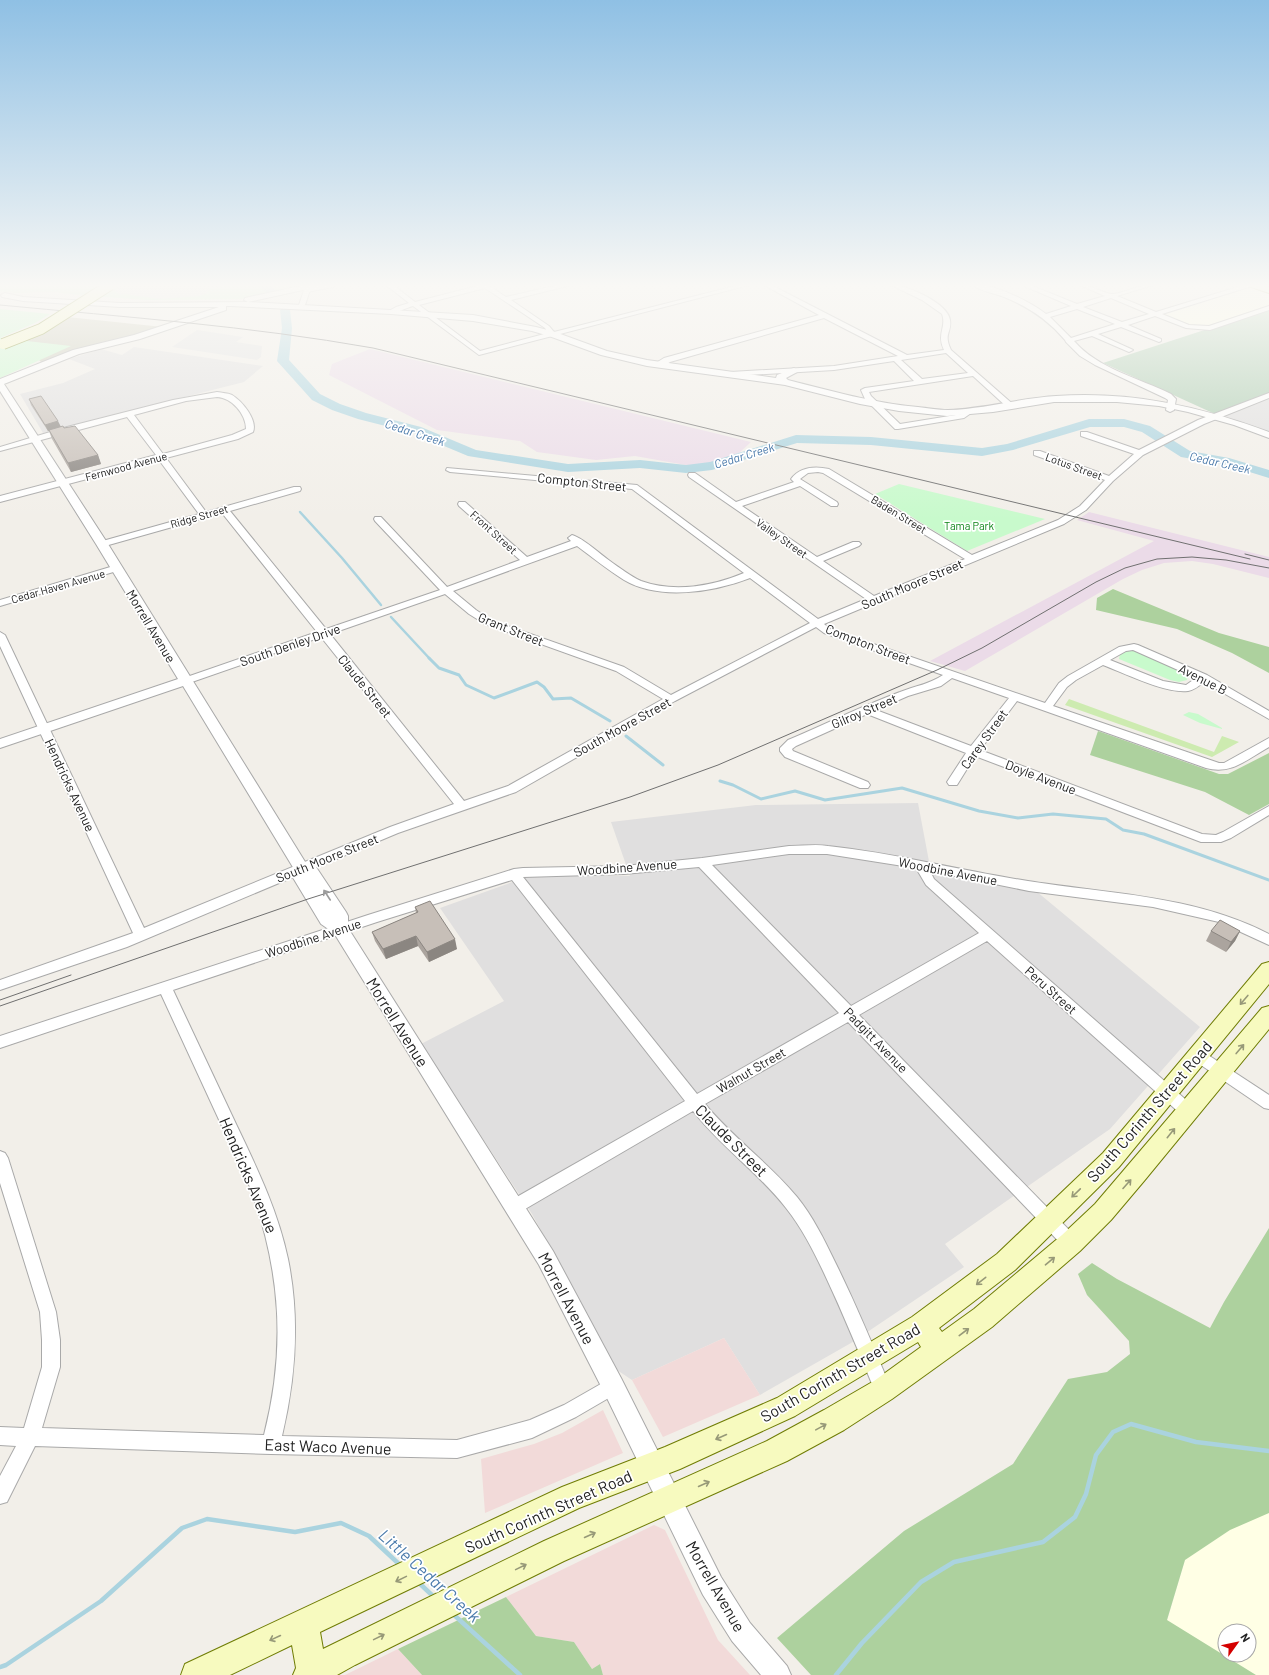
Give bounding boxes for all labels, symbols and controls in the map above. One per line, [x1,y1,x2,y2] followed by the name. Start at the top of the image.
[383,416,447,448] water label: Cedar Creek
[712,439,776,471] water label: Cedar Creek
[1188,448,1252,476] water label: Cedar Creek
[84,449,169,483] street label: Fernwood Avenue
[1044,450,1104,482] street label: Lotus Street
[537,469,627,495] street label: Compton Street
[869,492,929,536] street label: Baden Street
[169,502,229,530] street label: Ridge Street
[468,508,520,556] street label: Front Street
[754,516,810,560] street label: Valley Street
[944,519,995,532] park label: Tama Park
[859,555,965,613] street label: South Moore Street
[10,566,107,606] street label: Cedar Haven Avenue
[123,586,179,666] street label: Morrell Avenue
[476,609,546,649] street label: Grant Street
[238,620,342,670] street label: South Denley Drive
[823,620,913,668] street label: Compton Street
[335,651,395,721] street label: Claude Street
[1176,660,1230,698] street label: Avenue B
[829,690,899,732] street label: Gilroy Street
[570,694,674,760] street label: South Moore Street
[957,706,1011,772] street label: Carey Street
[41,736,99,834] street label: Hendricks Avenue
[1003,756,1079,798] street label: Doyle Avenue
[273,830,381,886] street label: South Moore Street
[897,854,999,888] street label: Woodbine Avenue
[576,856,678,878] street label: Woodbine Avenue
[322,889,330,901] one-way arrow
[263,915,363,961] street label: Woodbine Avenue
[1022,963,1080,1017] street label: Peru Street
[363,974,433,1070] street label: Morrell Avenue
[1239,995,1248,1006] one-way arrow
[841,1004,911,1076] street label: Padgitt Avenue
[1082,1036,1216,1186] street label: South Corinth Street Road
[1235,1043,1244,1054] one-way arrow
[714,1044,788,1096] street label: Walnut Street
[692,1100,772,1180] street label: Claude Street
[216,1114,282,1236] street label: Hendricks Avenue
[1166,1127,1175,1138] one-way arrow
[1123,1179,1132,1190] one-way arrow
[1071,1189,1081,1198] one-way arrow
[535,1249,599,1347] street label: Morrell Avenue
[1045,1256,1055,1265] one-way arrow
[975,1277,986,1286] one-way arrow
[757,1318,923,1426] street label: South Corinth Street Road
[958,1328,969,1336] one-way arrow
[815,1423,827,1430] one-way arrow
[264,1434,392,1458] street label: East Waco Avenue
[715,1434,727,1441] one-way arrow
[461,1465,635,1557] street label: South Corinth Street Road
[697,1480,709,1487] one-way arrow
[375,1524,485,1626] water label: Little Cedar Creek
[583,1531,595,1538] one-way arrow
[682,1537,750,1635] street label: Morrell Avenue
[514,1563,526,1570] one-way arrow
[395,1576,407,1583] one-way arrow
[1217,1623,1257,1663] north arrow
[1238,1631,1253,1644] text: N
[373,1633,385,1640] one-way arrow
[269,1635,281,1642] one-way arrow

